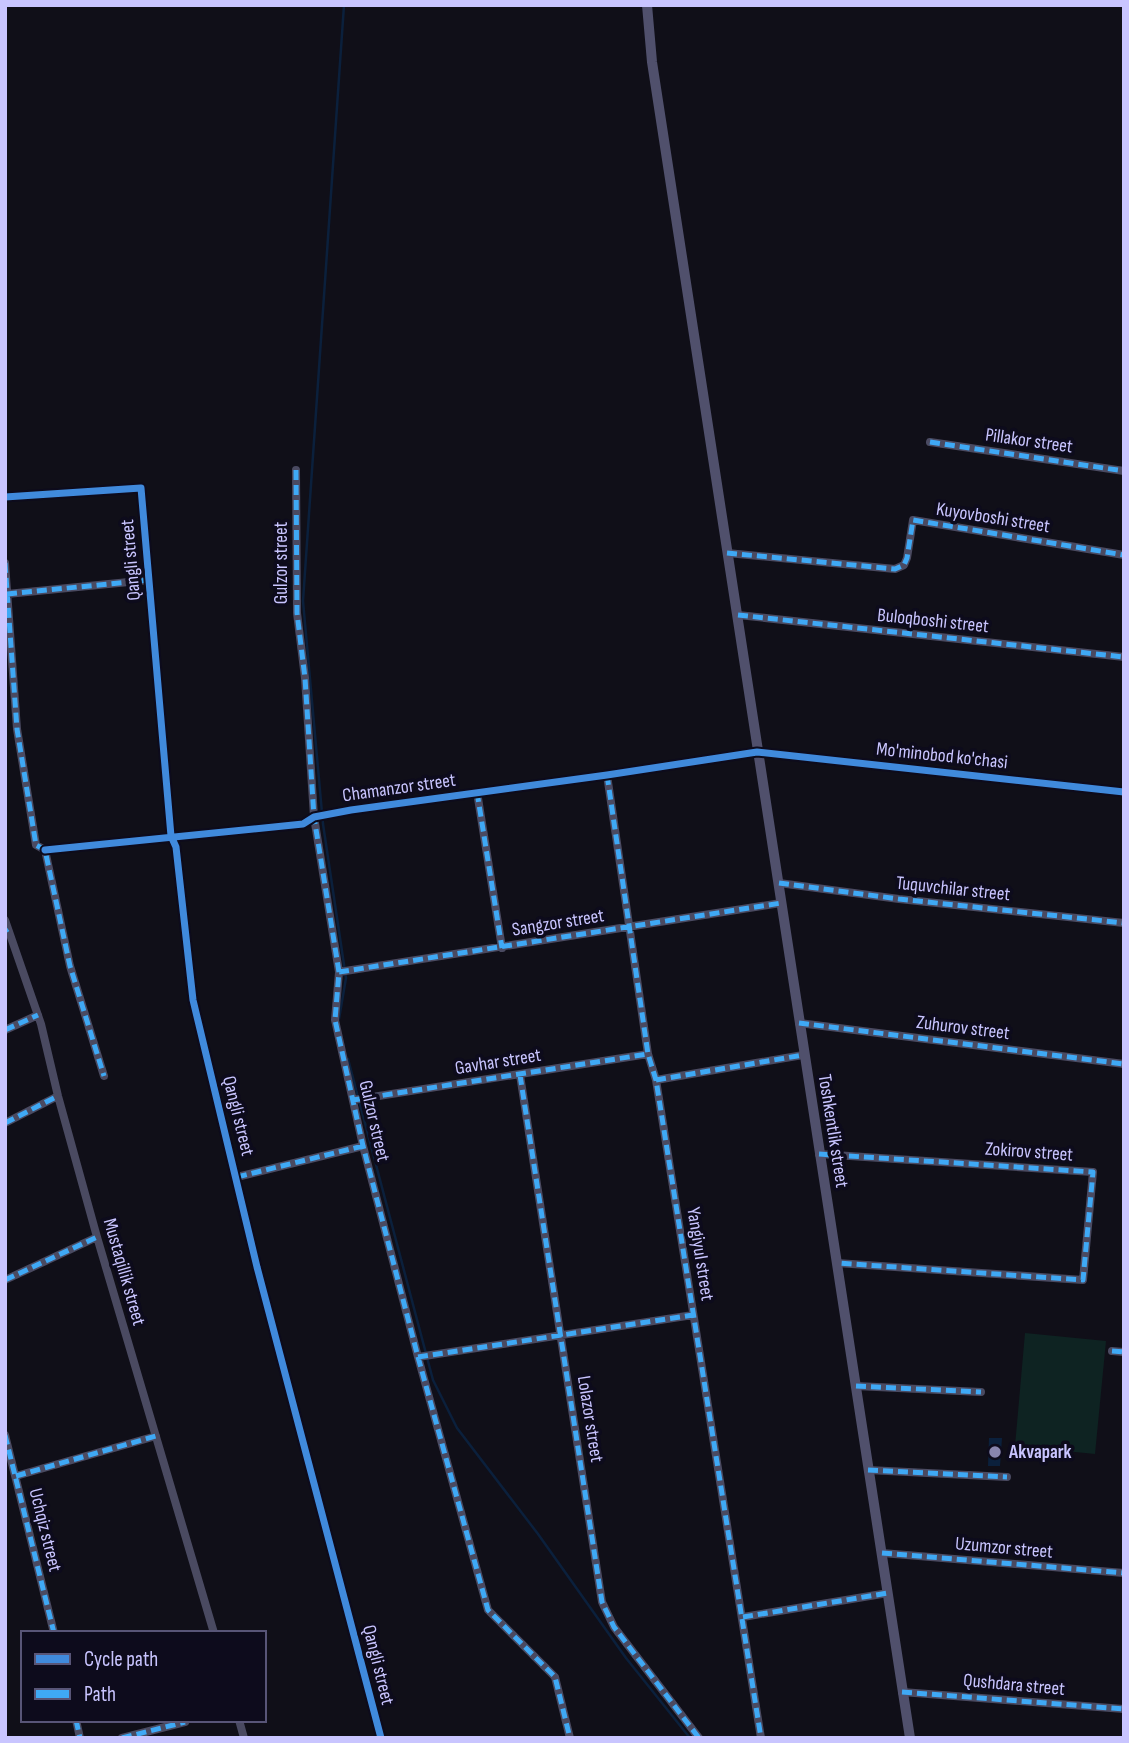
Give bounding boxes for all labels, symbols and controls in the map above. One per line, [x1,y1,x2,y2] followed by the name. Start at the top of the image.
[984,423,1074,459] street label: Pillakor street
[935,498,1052,538] street label: Kuyovboshi street
[116,518,146,602] street label: Qangli street
[270,521,293,604] street label: Gulzor street
[876,604,990,638] street label: Buloqboshi street
[875,738,1009,774] street label: Mo'minobod ko'chasi
[341,769,457,807] street label: Chamanzor street
[895,872,1011,906] street label: Tuquvchilar street
[510,904,606,942] street label: Sangzor street
[915,1011,1011,1045] street label: Zuhurov street
[453,1044,543,1080] street label: Gavhar street
[813,1073,853,1190] street label: Toshkentlik street
[217,1074,259,1159] street label: Qangli street
[353,1078,395,1164] street label: Gulzor street
[984,1137,1074,1167] street label: Zokirov street
[681,1206,719,1303] street label: Yangiyul street
[98,1216,150,1329] street label: Mustaqillik street
[572,1374,608,1464] street label: Lolazor street
[1008,1441,1072,1464] place label: Akvapark
[987,1444,1003,1460] marker: Akvapark
[24,1486,67,1574] street label: Uchqiz street
[954,1532,1054,1564] street label: Uzumzor street
[357,1623,399,1708] street label: Qangli street
[21,1631,266,1722] legend
[84,1647,158,1672] text: Cycle path
[962,1669,1066,1701] street label: Qushdara street
[84,1682,116,1707] text: Path

